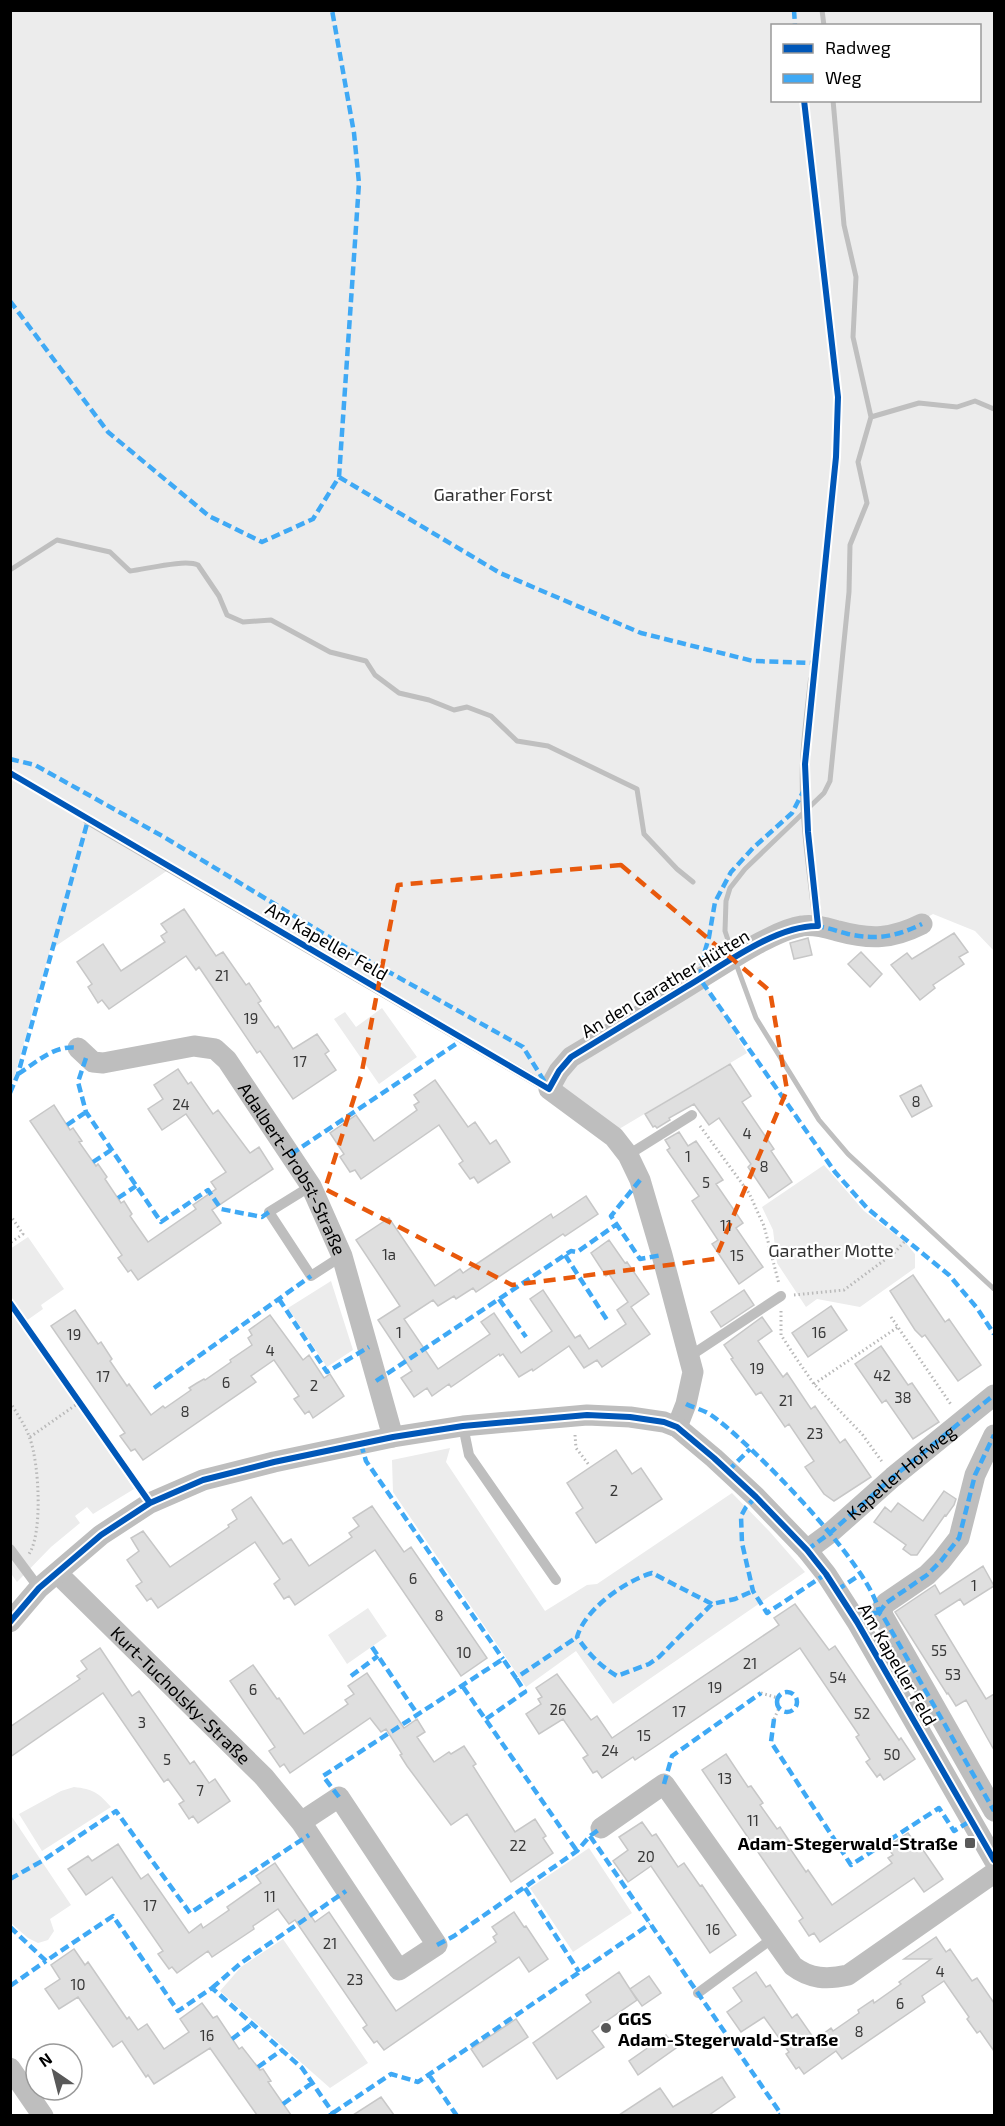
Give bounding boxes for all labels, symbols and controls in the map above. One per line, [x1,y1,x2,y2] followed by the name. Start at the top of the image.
[771,24,981,102] legend
[825,36,891,58] text: Radweg
[825,66,861,88] text: Weg
[434,483,553,505] park label: Garather Forst
[262,897,392,985] street label: Am Kapeller Feld
[577,924,753,1042] street label: An den Garather Hütten
[215,966,229,984] house number: 21
[244,1009,258,1027] house number: 19
[293,1052,307,1070] house number: 17
[234,1078,351,1258] street label: Adalbert-Probst-Straße
[911,1092,921,1110] house number: 8
[172,1095,190,1113] house number: 24
[742,1124,752,1142] house number: 4
[685,1147,691,1165] house number: 1
[759,1157,769,1175] house number: 8
[702,1173,710,1191] house number: 5
[720,1216,732,1234] house number: 11
[768,1239,894,1261] park label: Garather Motte
[382,1245,396,1263] house number: 1a
[730,1246,744,1264] house number: 15
[396,1323,402,1341] house number: 1
[812,1323,826,1341] house number: 16
[67,1325,81,1343] house number: 19
[265,1341,275,1359] house number: 4
[750,1359,764,1377] house number: 19
[873,1366,891,1384] house number: 42
[96,1367,110,1385] house number: 17
[222,1373,230,1391] house number: 6
[310,1376,318,1394] house number: 2
[894,1388,912,1406] house number: 38
[779,1391,793,1409] house number: 21
[180,1402,190,1420] house number: 8
[842,1420,960,1524] street label: Kapeller Hofweg
[807,1424,823,1442] house number: 23
[610,1481,618,1499] house number: 2
[409,1569,417,1587] house number: 6
[971,1576,977,1594] house number: 1
[854,1599,942,1729] street label: Am Kapeller Feld
[434,1606,444,1624] house number: 8
[106,1621,255,1769] street label: Kurt-Tucholsky-Straße
[931,1641,947,1659] house number: 55
[456,1643,472,1661] house number: 10
[743,1654,757,1672] house number: 21
[945,1665,961,1683] house number: 53
[829,1668,847,1686] house number: 54
[708,1678,722,1696] house number: 19
[249,1680,257,1698] house number: 6
[549,1700,567,1718] house number: 26
[672,1702,686,1720] house number: 17
[854,1704,870,1722] house number: 52
[138,1713,146,1731] house number: 3
[637,1726,651,1744] house number: 15
[601,1741,619,1759] house number: 24
[883,1745,901,1763] house number: 50
[163,1750,171,1768] house number: 5
[718,1769,732,1787] house number: 13
[196,1781,204,1799] house number: 7
[747,1811,759,1829] house number: 11
[738,1832,958,1854] place label: Adam-Stegerwald-Straße
[510,1836,526,1854] house number: 22
[963,1836,977,1850] marker: Adam-Stegerwald-Straße
[637,1847,655,1865] house number: 20
[264,1887,276,1905] house number: 11
[143,1896,157,1914] house number: 17
[706,1920,720,1938] house number: 16
[323,1934,337,1952] house number: 21
[935,1962,945,1980] house number: 4
[347,1970,363,1988] house number: 23
[70,1975,86,1993] house number: 10
[896,1994,904,2012] house number: 6
[618,2007,838,2050] place label: GGS Adam-Stegerwald-Straße
[599,2021,613,2035] marker: GGS Adam-Stegerwald-Straße
[854,2022,864,2040] house number: 8
[200,2026,214,2044] house number: 16
[24,2042,84,2102] north arrow
[35,2048,55,2070] text: N

